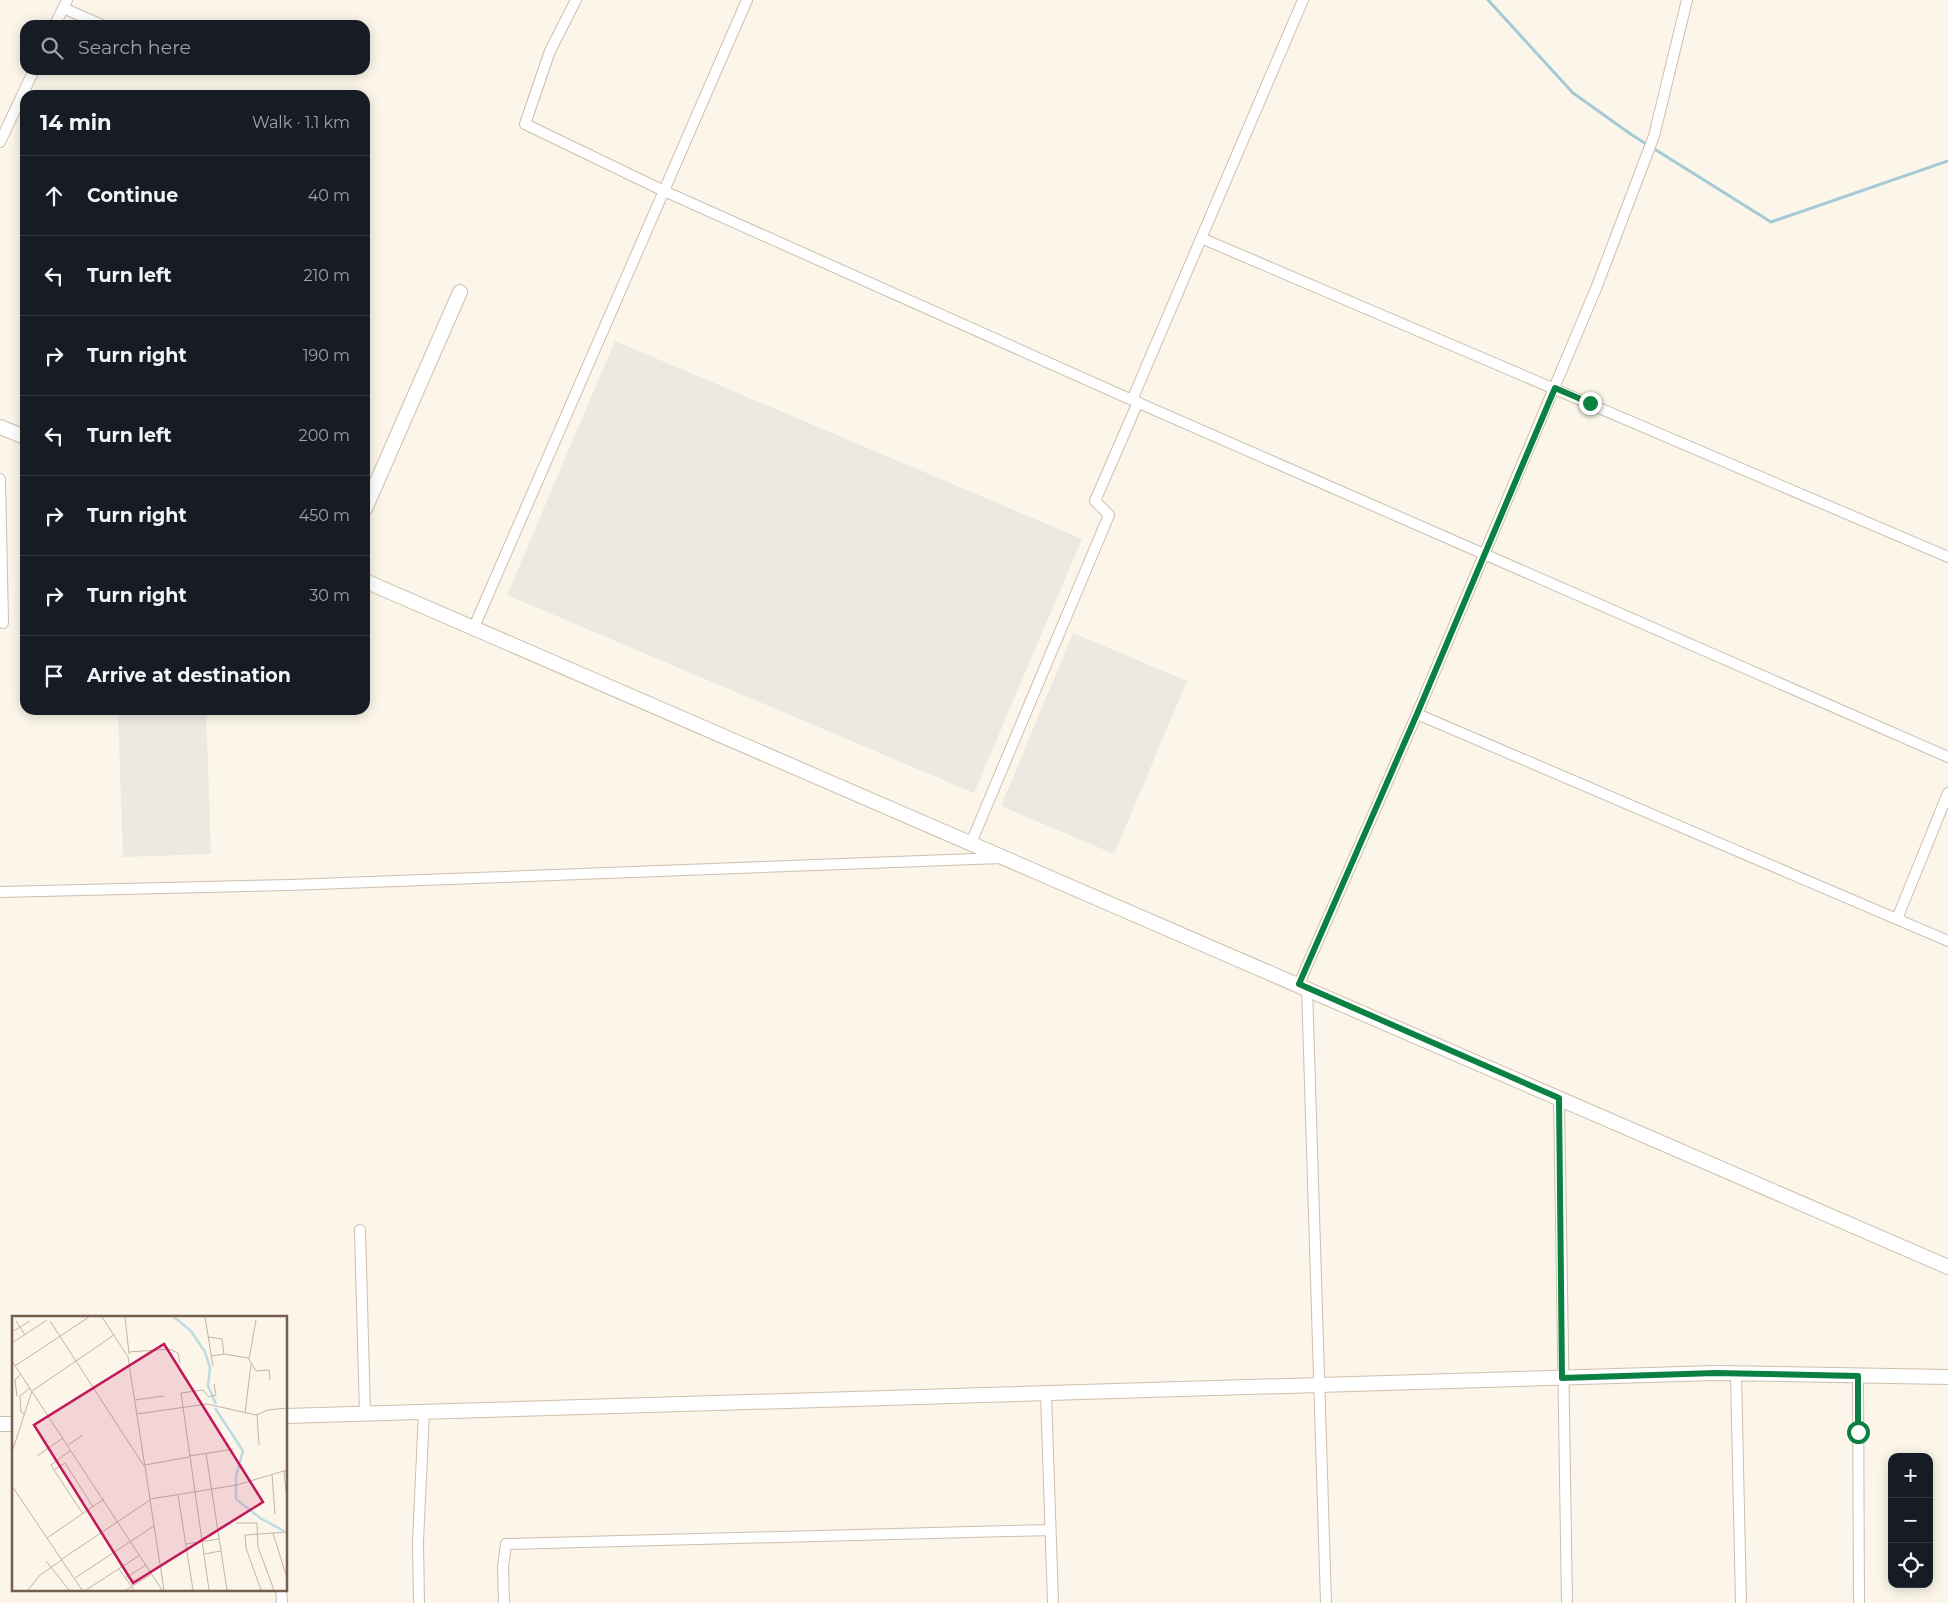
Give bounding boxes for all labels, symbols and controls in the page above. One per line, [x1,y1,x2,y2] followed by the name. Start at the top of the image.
[20,20,370,75] search box
[38,34,66,62] icon: search
[78,36,191,59] text: Search here
[40,110,112,135] text: 14 min
[252,113,350,132] text: Walk · 1.1 km
[40,182,68,210] icon: ahead
[87,184,178,207] text: Continue
[308,186,350,205] text: 40 m
[40,262,68,290] icon: left
[87,264,172,287] text: Turn left
[303,266,350,285] text: 210 m
[40,342,68,370] icon: right
[87,344,187,367] text: Turn right
[303,346,350,365] text: 190 m
[1579,392,1602,415] route end
[40,422,68,450] icon: left
[87,424,172,447] text: Turn left
[299,426,350,445] text: 200 m
[40,502,68,530] icon: right
[87,504,187,527] text: Turn right
[299,506,350,525] text: 450 m
[40,582,68,610] icon: right
[87,584,187,607] text: Turn right
[309,586,350,605] text: 30 m
[40,662,68,690] icon: arrive
[87,664,291,687] text: Arrive at destination
[12,1316,288,1590] inset map
[1847,1421,1870,1444] route start
[1888,1453,1933,1588] map controls
[1888,1453,1933,1498] button: +
[1888,1498,1933,1543] button: −
[1888,1543,1933,1588] button: locate

